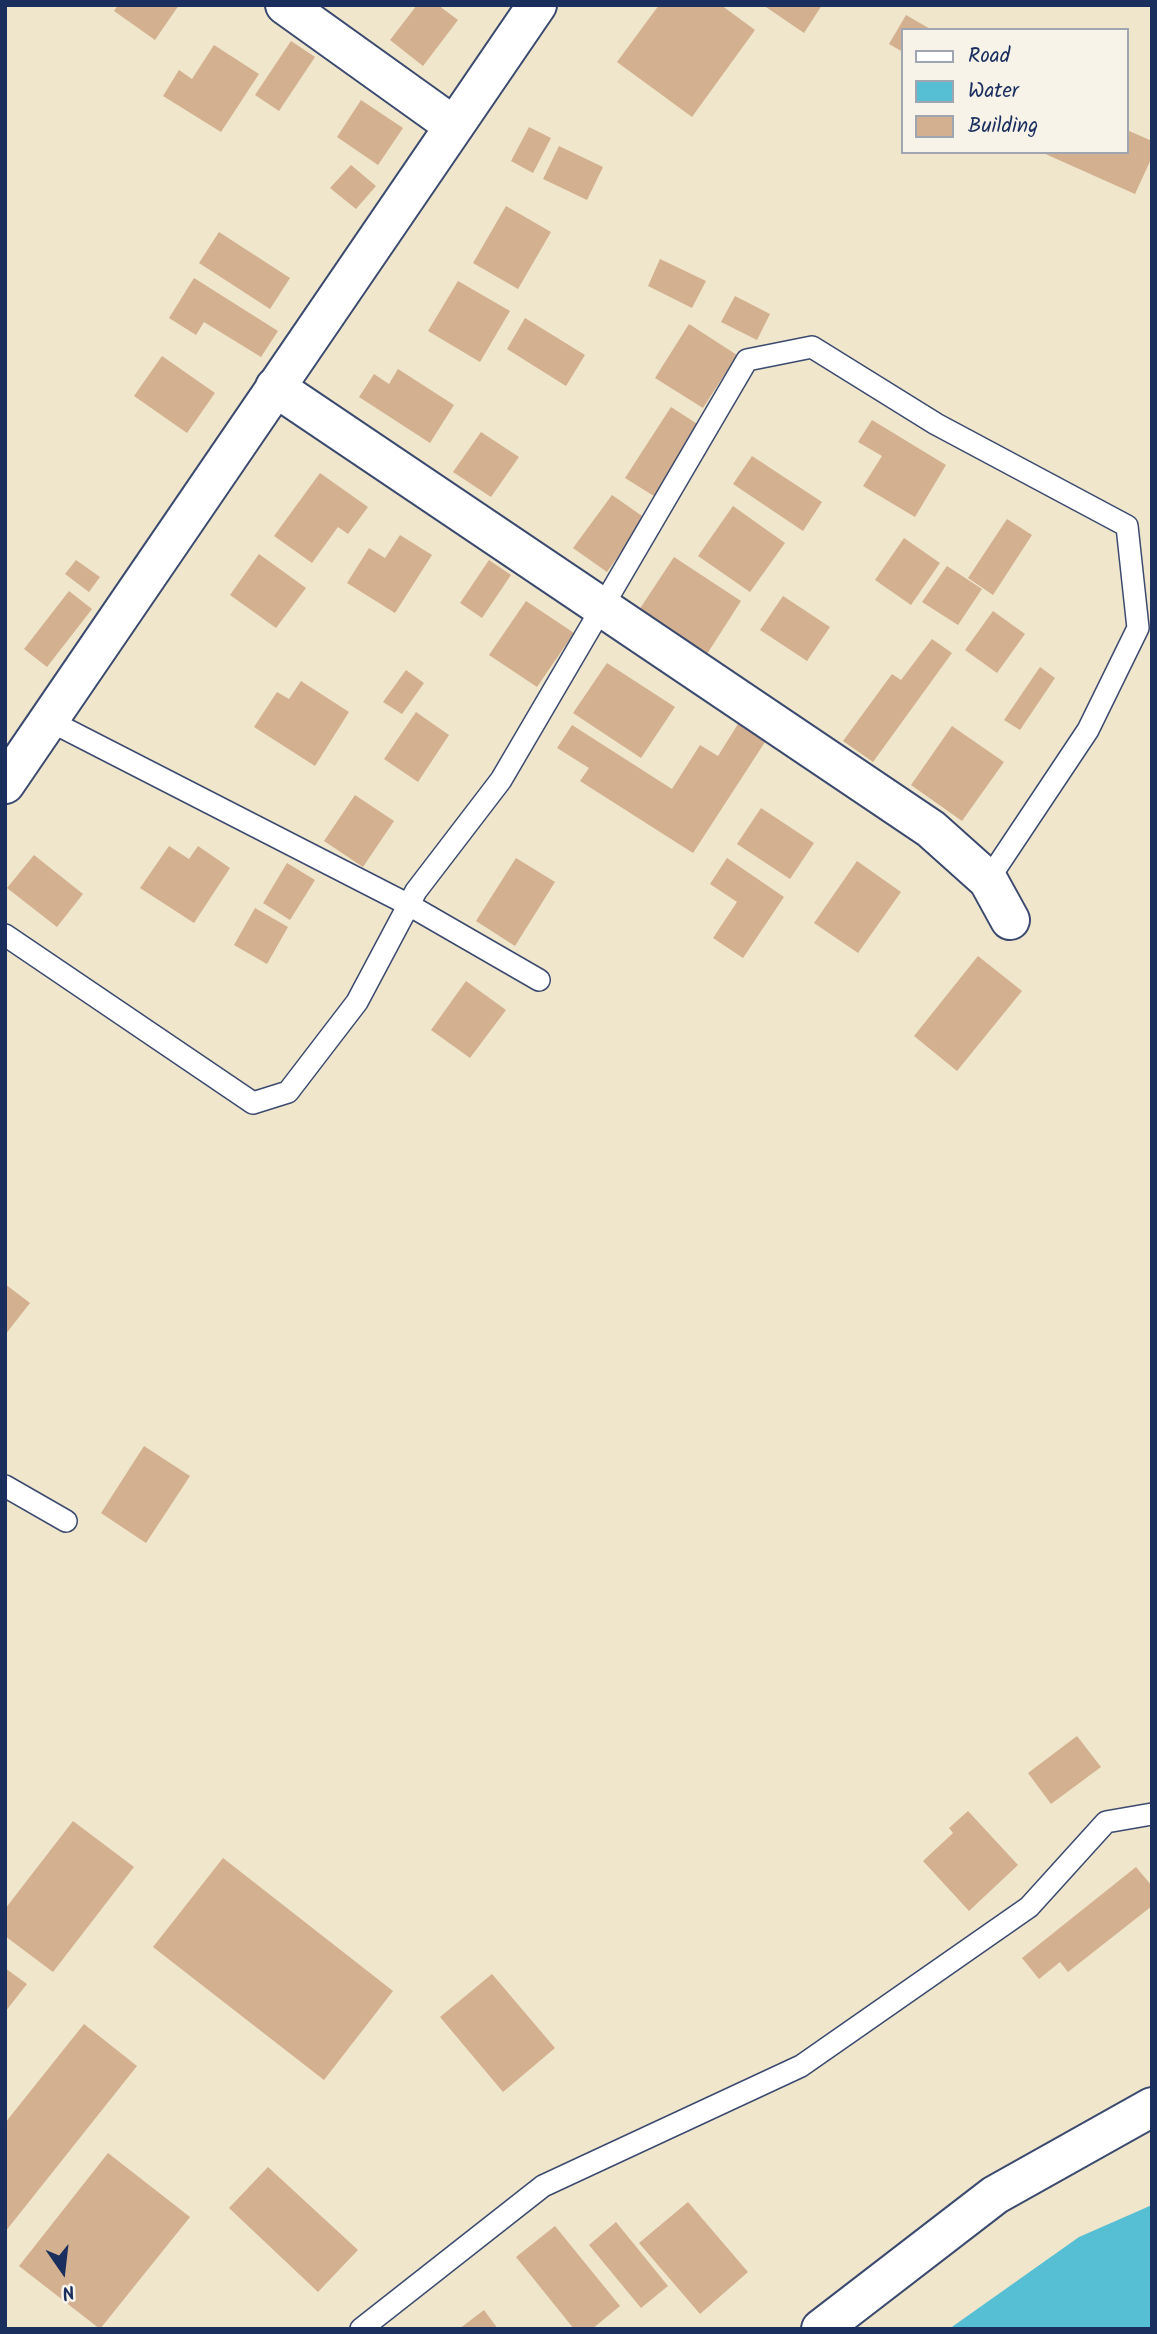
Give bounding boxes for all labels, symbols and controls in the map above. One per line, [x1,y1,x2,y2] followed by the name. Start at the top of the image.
[902,28,1129,154] legend
[968,40,1010,73] text: Road
[968,75,1019,108] text: Water
[968,110,1038,143] text: Building
[28,2236,98,2306] north arrow
[59,2275,78,2307] text: N

